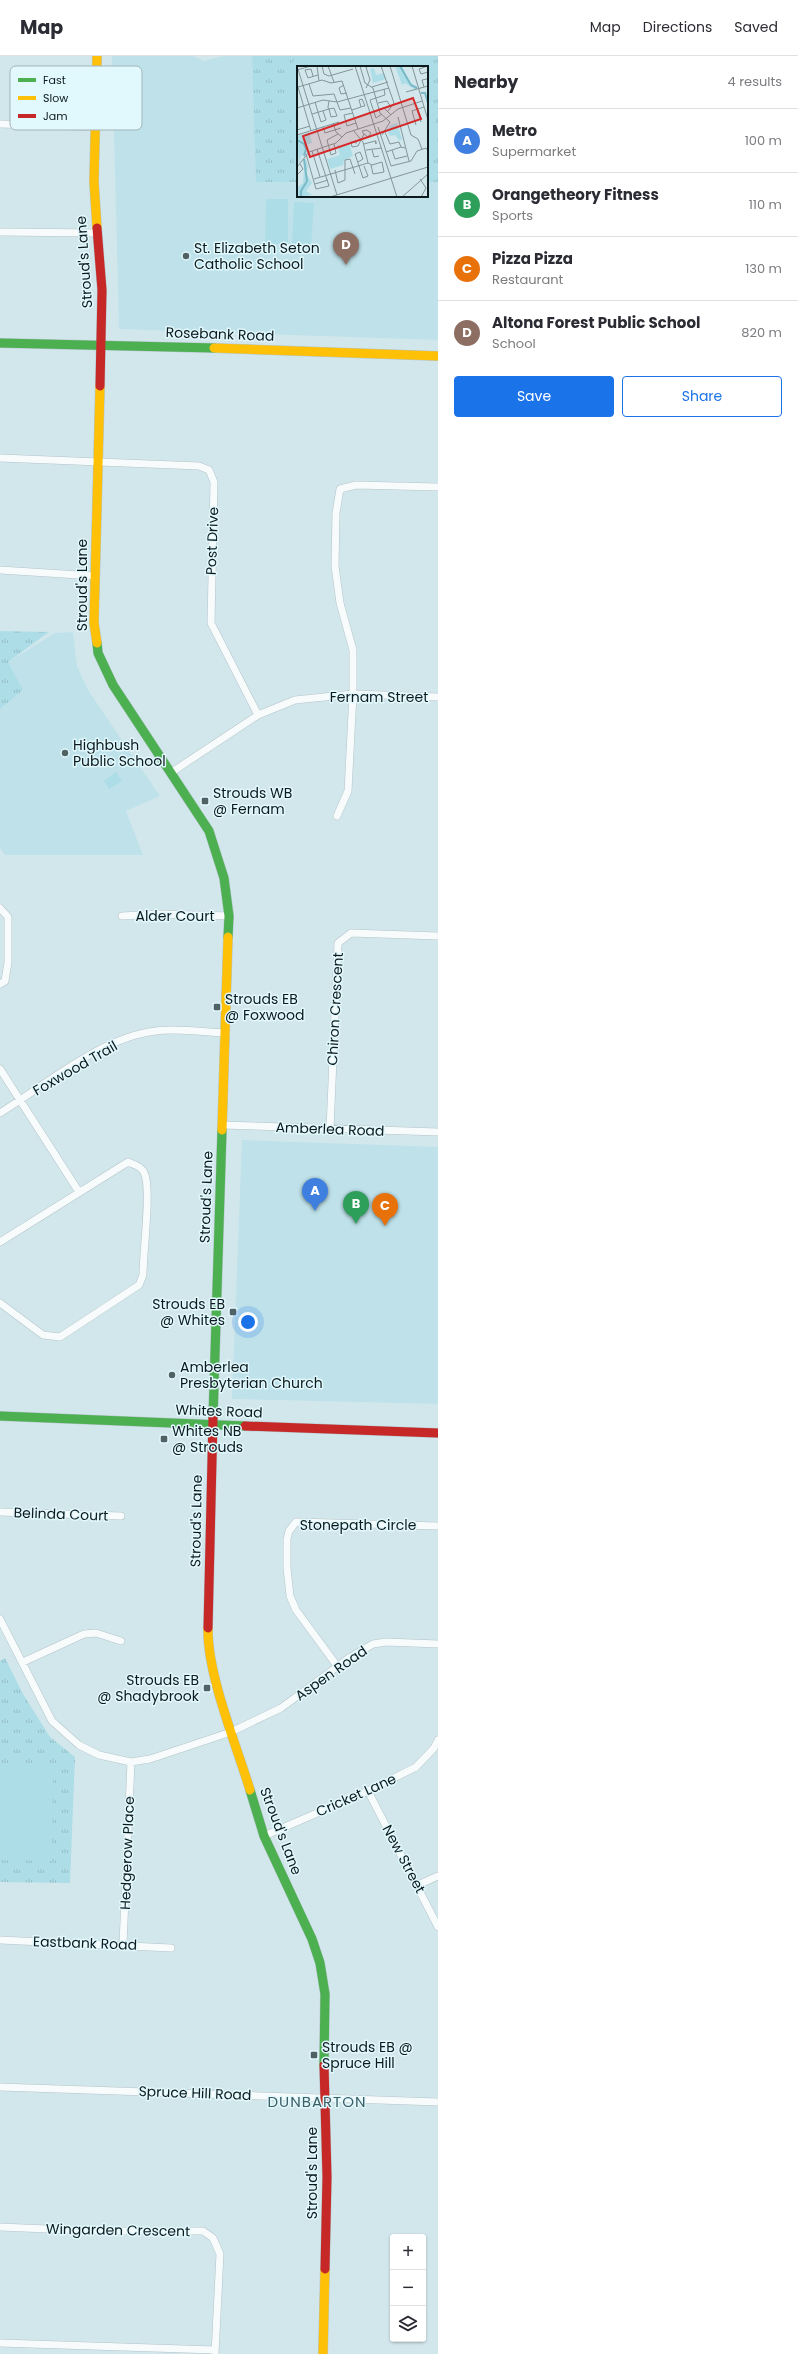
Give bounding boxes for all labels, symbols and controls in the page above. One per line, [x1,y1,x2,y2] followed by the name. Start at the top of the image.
[20,14,63,41] text: Map
[590,17,621,37] text: Map
[643,17,712,37] text: Directions
[734,17,778,37] text: Saved
[10,66,142,130] legend
[297,66,428,197] inset map
[454,70,518,94] text: Nearby
[43,72,66,88] text: Fast
[728,72,782,91] text: 4 results
[43,90,68,106] text: Slow
[43,108,68,124] text: Jam
[492,120,537,141] text: Metro
[462,131,472,150] text: A
[745,131,782,150] text: 100 m
[492,142,576,161] text: Supermarket
[492,184,659,205] text: Orangetheory Fitness
[463,195,471,214] text: B
[749,195,782,214] text: 110 m
[492,206,533,225] text: Sports
[71,215,97,309] street label: Stroud's Lane
[333,232,359,265] pin: D
[194,238,320,274] place label: St. Elizabeth Seton Catholic School
[492,248,573,269] text: Pizza Pizza
[181,251,191,261] marker: St. Elizabeth Seton Catholic School
[462,259,472,278] text: C
[745,259,782,278] text: 130 m
[492,270,563,289] text: Restaurant
[492,312,700,333] text: Altona Forest Public School
[165,322,275,346] street label: Rosebank Road
[462,323,472,342] text: D
[741,323,782,342] text: 820 m
[492,334,536,353] text: School
[454,376,614,417] button: Save
[622,376,782,417] button: Share
[201,506,223,575] street label: Post Drive
[72,539,92,631] street label: Stroud's Lane
[330,687,428,707] street label: Fernam Street
[73,735,166,771] place label: Highbush Public School
[60,748,70,758] marker: Highbush Public School
[213,783,292,819] place label: Strouds WB @ Fernam
[200,796,210,806] marker: Strouds WB @ Fernam
[135,906,215,926] street label: Alder Court
[322,952,348,1066] street label: Chiron Crescent
[225,989,305,1025] place label: Strouds EB @ Foxwood
[212,1002,222,1012] marker: Strouds EB @ Foxwood
[29,1036,121,1100] street label: Foxwood Trail
[275,1117,385,1141] street label: Amberlea Road
[194,1150,218,1243] street label: Stroud's Lane
[302,1178,328,1211] pin: A
[343,1191,369,1224] pin: B
[372,1193,398,1226] pin: C
[152,1294,225,1330] place label: Strouds EB @ Whites
[228,1307,238,1317] marker: Strouds EB @ Whites
[238,1312,258,1332] your location
[180,1357,323,1393] place label: Amberlea Presbyterian Church
[167,1370,177,1380] marker: Amberlea Presbyterian Church
[175,1399,263,1423] street label: Whites Road
[172,1421,243,1457] place label: Whites NB @ Strouds
[159,1434,169,1444] marker: Whites NB @ Strouds
[185,1474,207,1567] street label: Stroud's Lane
[13,1502,109,1526] street label: Belinda Court
[300,1515,417,1535] street label: Stonepath Circle
[291,1641,371,1705] street label: Aspen Road
[97,1670,200,1706] place label: Strouds EB @ Shadybrook
[202,1683,212,1693] marker: Strouds EB @ Shadybrook
[313,1768,400,1822] street label: Cricket Lane
[255,1784,307,1878] street label: Stroud's Lane
[115,1796,139,1910] street label: Hedgerow Place
[378,1821,430,1897] street label: New Street
[33,1931,137,1955] street label: Eastbank Road
[322,2037,413,2073] place label: Strouds EB @ Spruce Hill
[309,2050,319,2060] marker: Strouds EB @ Spruce Hill
[138,2081,252,2105] street label: Spruce Hill Road
[267,2091,367,2112] district label: DUNBARTON
[302,2127,322,2219] street label: Stroud's Lane
[46,2219,190,2241] street label: Wingarden Crescent
[390,2234,426,2342] map controls
[390,2234,426,2270] button: +
[390,2270,426,2306] button: −
[390,2306,426,2342] button: layers

